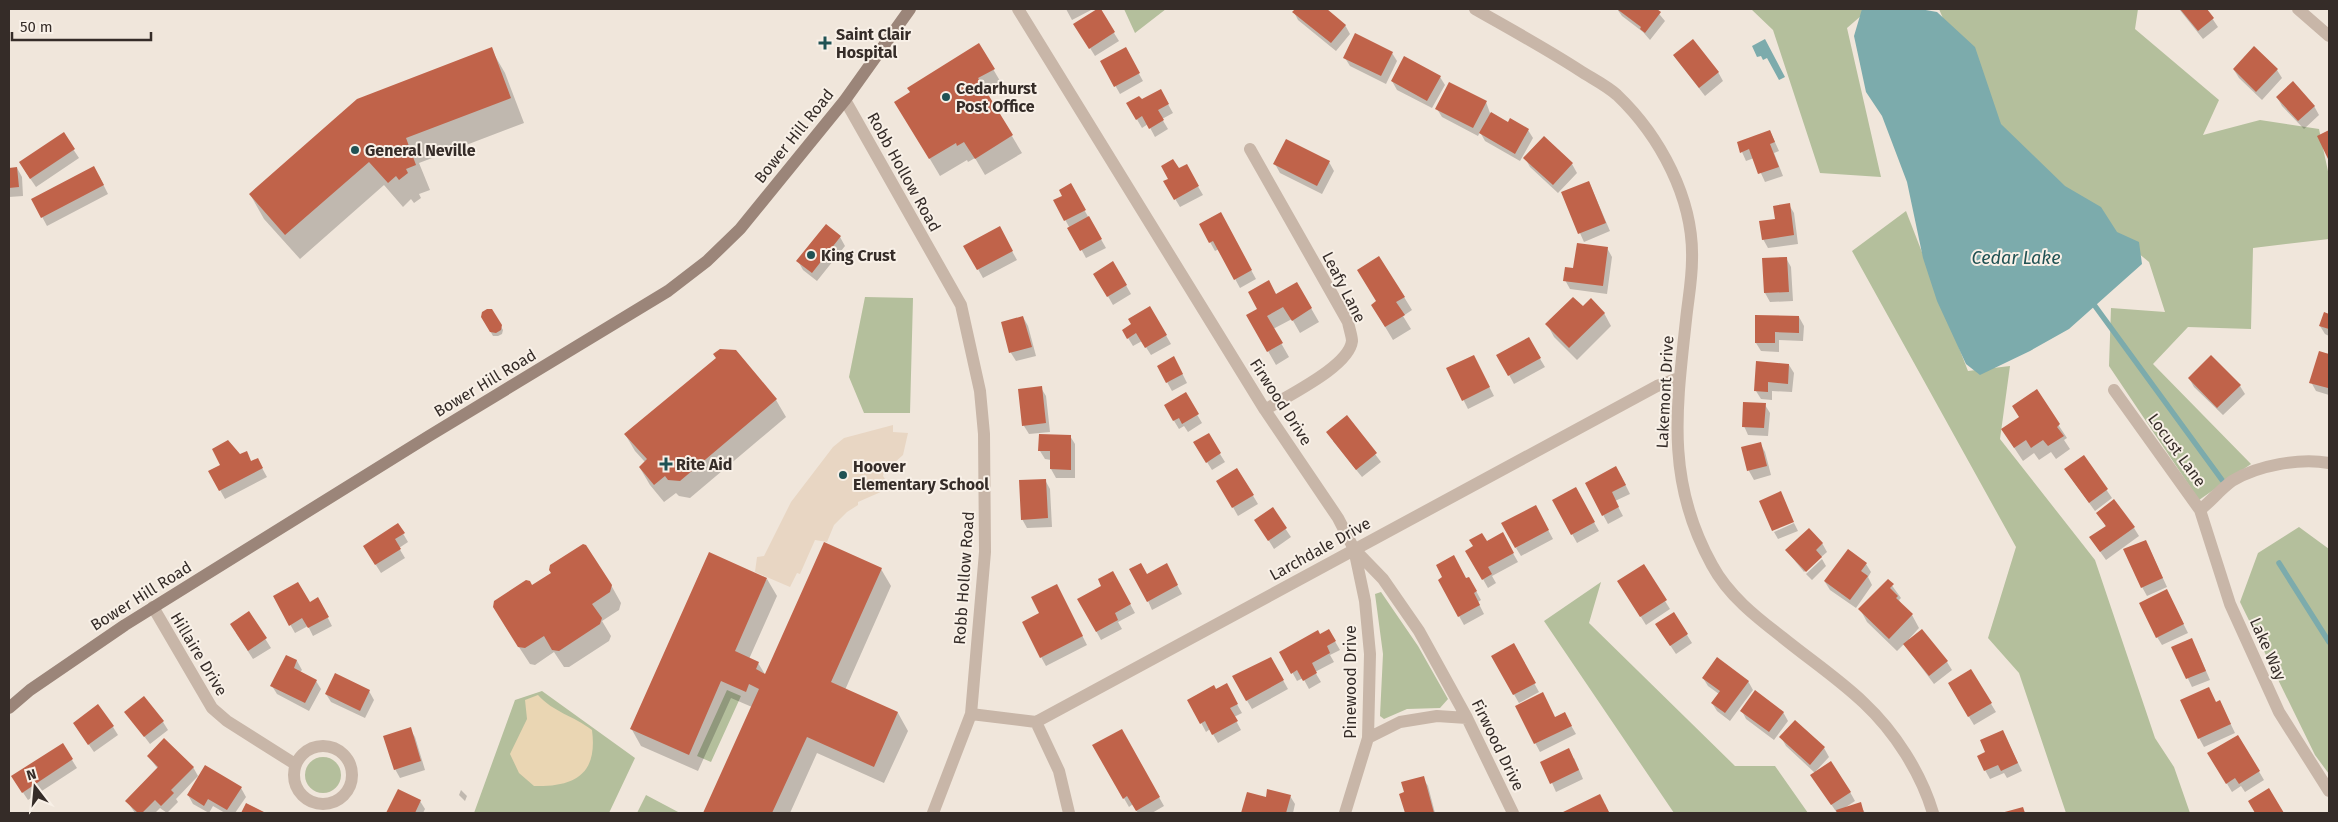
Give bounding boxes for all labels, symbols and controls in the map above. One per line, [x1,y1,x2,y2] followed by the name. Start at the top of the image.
[12,10,151,42] scale bar
[20,18,53,36] text: 50 m
[836,25,912,62] place label: Saint Clair Hospital
[818,36,832,50] marker: Saint Clair Hospital
[956,79,1038,116] place label: Cedarhurst Post Office
[750,85,838,187] street label: Bower Hill Road
[940,91,952,103] marker: Cedarhurst Post Office
[863,109,945,235] street label: Robb Hollow Road
[365,141,476,160] place label: General Neville
[349,144,361,156] marker: General Neville
[821,246,897,265] place label: King Crust
[1972,247,2060,269] water label: Cedar Lake
[1318,248,1370,326] street label: Leafy Lane
[805,249,817,261] marker: King Crust
[1653,335,1677,449] street label: Lakemont Drive
[431,345,539,421] street label: Bower Hill Road
[1246,355,1316,449] street label: Firwood Drive
[2144,410,2210,490] street label: Locust Lane
[676,455,732,474] place label: Rite Aid
[853,457,989,494] place label: Hoover Elementary School
[660,458,672,470] marker: Rite Aid
[837,469,849,481] marker: Hoover Elementary School
[950,511,978,645] street label: Robb Hollow Road
[1266,513,1374,585] street label: Larchdale Drive
[87,557,195,635] street label: Bower Hill Road
[167,609,231,699] street label: Hillaire Drive
[2246,615,2290,683] street label: Lake Way
[1341,625,1360,739] street label: Pinewood Drive
[1468,696,1528,794] street label: Firwood Drive
[10,762,60,812] north arrow
[25,766,38,784] text: N

